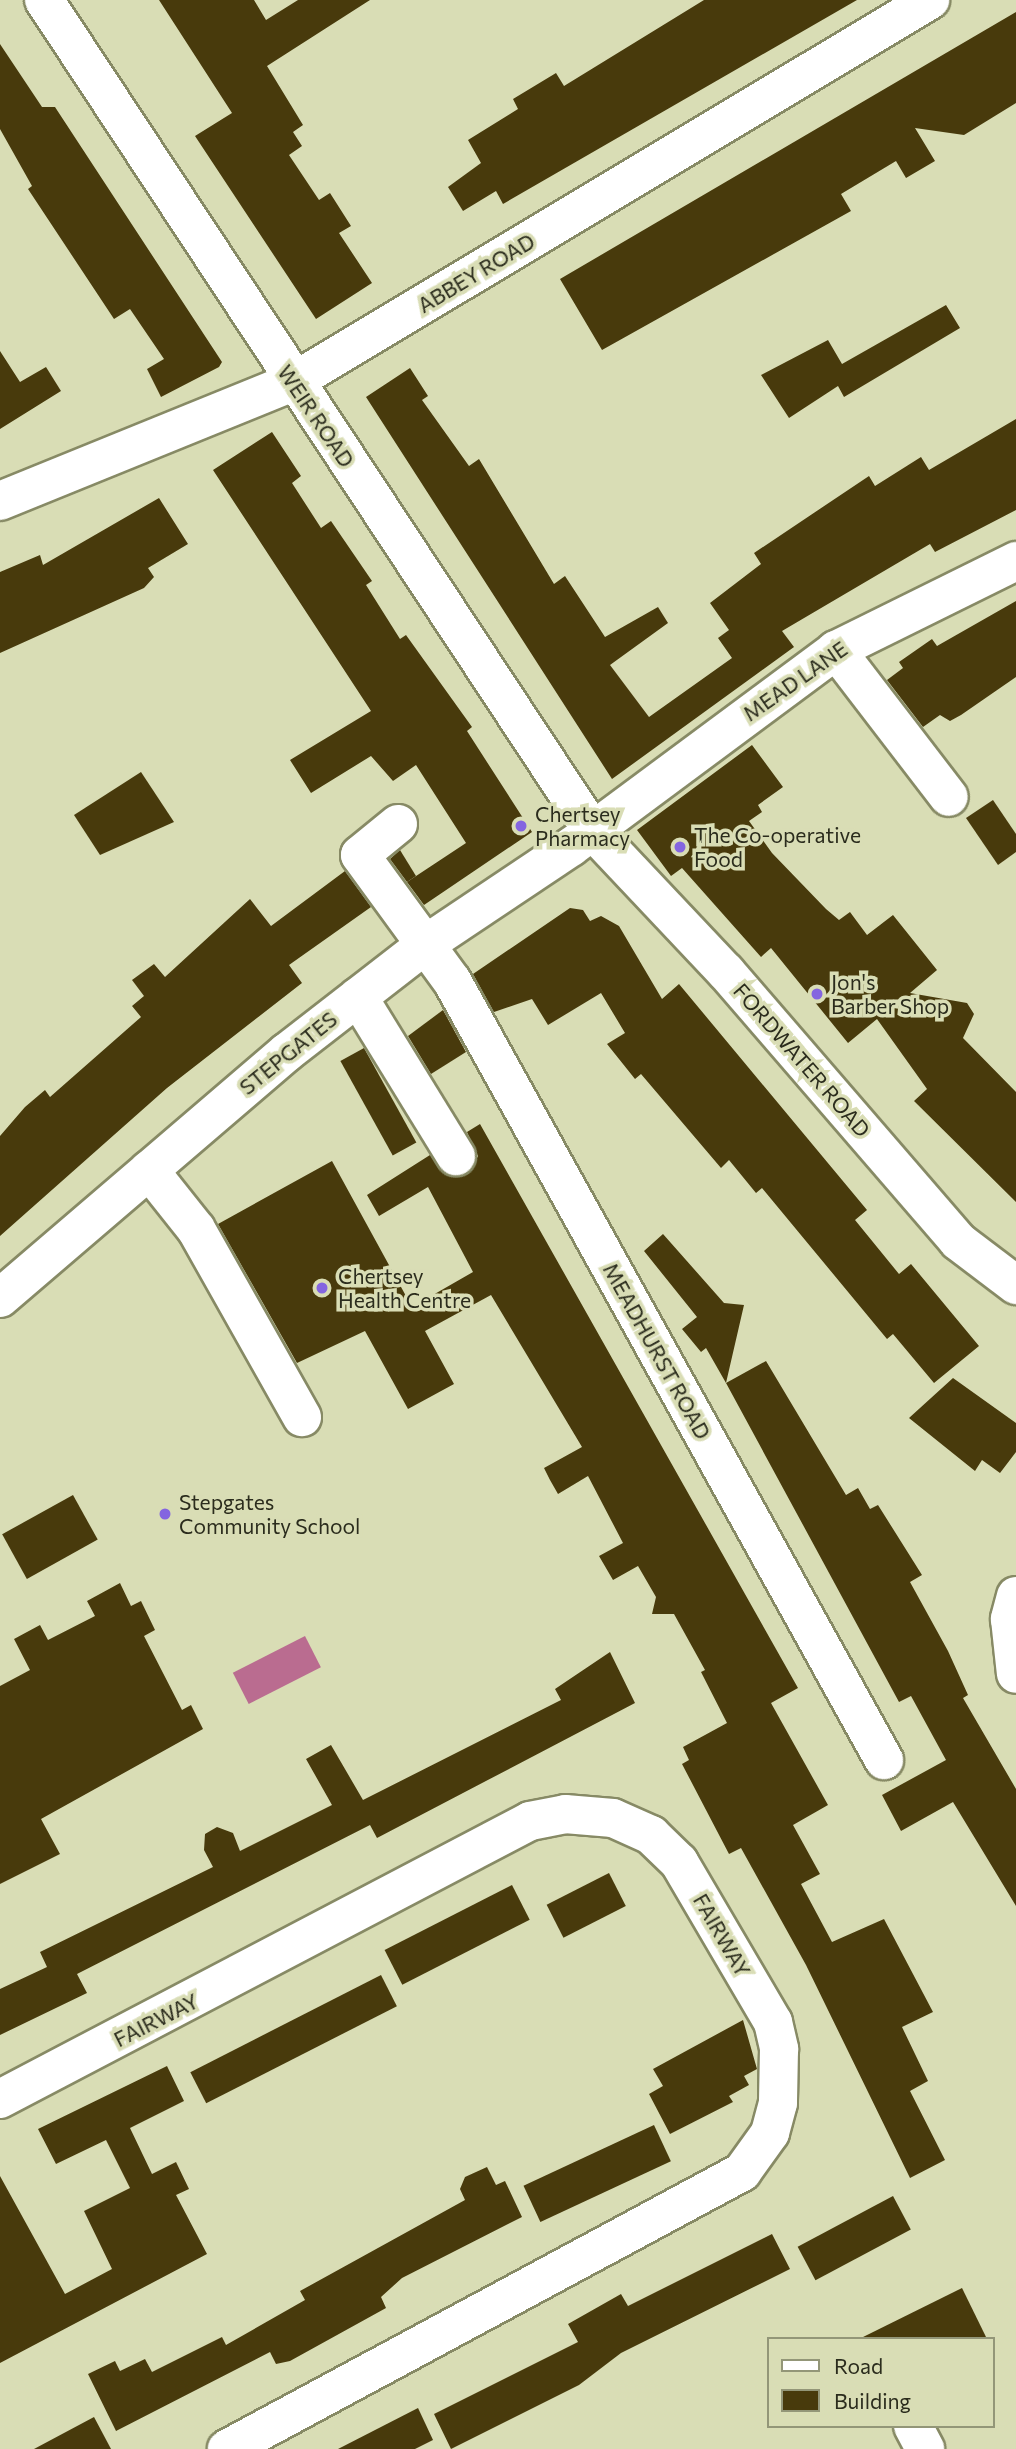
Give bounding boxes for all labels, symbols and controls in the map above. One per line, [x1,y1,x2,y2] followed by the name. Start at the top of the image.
[413,228,539,318] street label: ABBEY ROAD
[273,360,359,472] street label: WEIR ROAD
[738,636,852,726] street label: MEAD LANE
[535,801,630,851] place label: Chertsey Pharmacy
[513,818,529,834] marker: Chertsey Pharmacy
[694,822,861,872] place label: The Co-operative Food
[672,839,688,855] marker: The Co-operative Food
[831,969,949,1019] place label: Jon's Barber Shop
[728,978,876,1142] street label: FORDWATER ROAD
[809,986,825,1002] marker: Jon's Barber Shop
[234,1006,342,1100] street label: STEPGATES
[598,1259,716,1443] street label: MEADHURST ROAD
[338,1263,471,1313] place label: Chertsey Health Centre
[312,1278,332,1298] marker: Chertsey Health Centre
[179,1489,360,1539] place label: Stepgates Community School
[157,1506,173,1522] marker: Stepgates Community School
[688,1889,756,1981] street label: FAIRWAY
[110,1988,202,2052] street label: FAIRWAY
[768,2337,995,2428] legend
[834,2353,883,2378] text: Road
[834,2388,911,2413] text: Building

